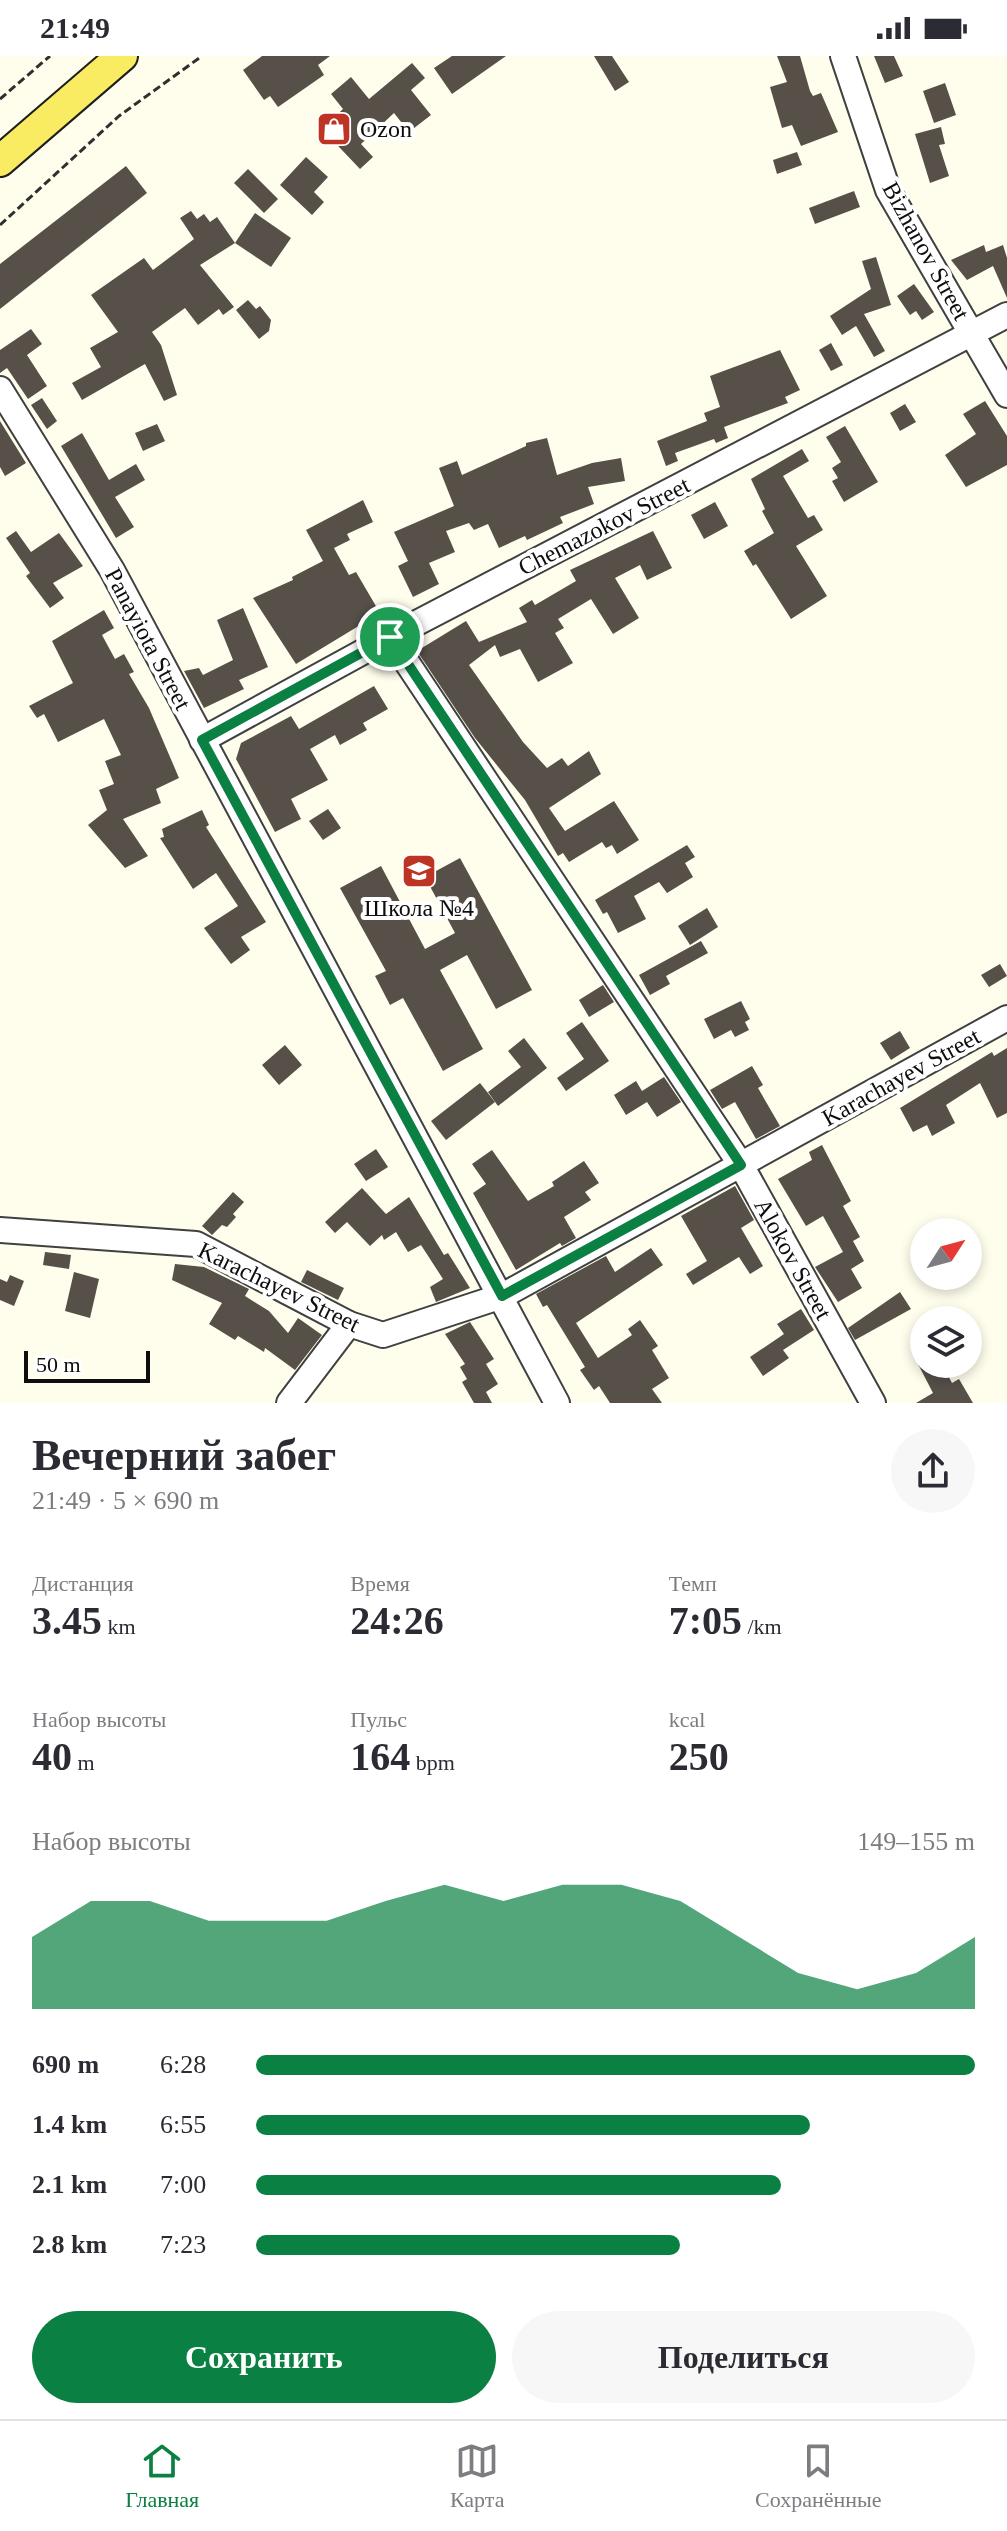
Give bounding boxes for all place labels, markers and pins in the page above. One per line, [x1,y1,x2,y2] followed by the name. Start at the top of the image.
[315,110,353,148] shop icon: Ozon
[360,116,412,142] place label: Ozon
[356,603,424,671] pin
[400,852,438,890] school or university icon: Школа №4
[364,895,474,921] place label: Школа №4

